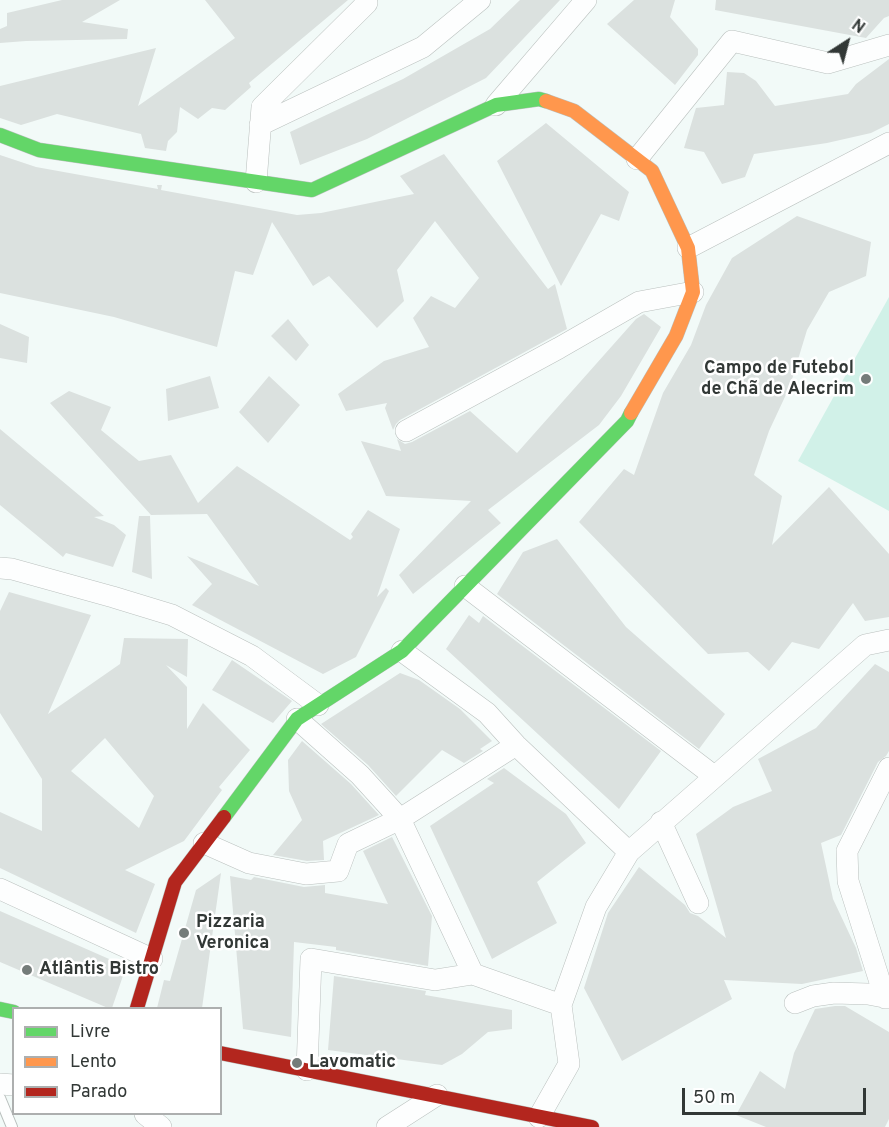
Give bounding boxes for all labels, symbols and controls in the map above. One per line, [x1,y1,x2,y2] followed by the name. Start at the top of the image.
[817,12,877,72] north arrow
[847,16,868,39] text: N
[701,358,854,400] place label: Campo de Futebol de Chã de Alecrim
[859,372,873,386] marker: Campo de Futebol de Chã de Alecrim
[196,912,269,954] place label: Pizzaria Veronica
[177,926,191,940] marker: Pizzaria Veronica
[39,959,159,981] place label: Atlântis Bistro
[20,963,34,977] marker: Atlântis Bistro
[12,1007,222,1115] legend
[70,1021,110,1044] text: Livre
[70,1051,116,1074] text: Lento
[309,1052,396,1074] place label: Lavomatic
[290,1056,304,1070] marker: Lavomatic
[685,1076,870,1114] scale bar
[70,1081,127,1104] text: Parado
[693,1087,735,1110] text: 50 m

